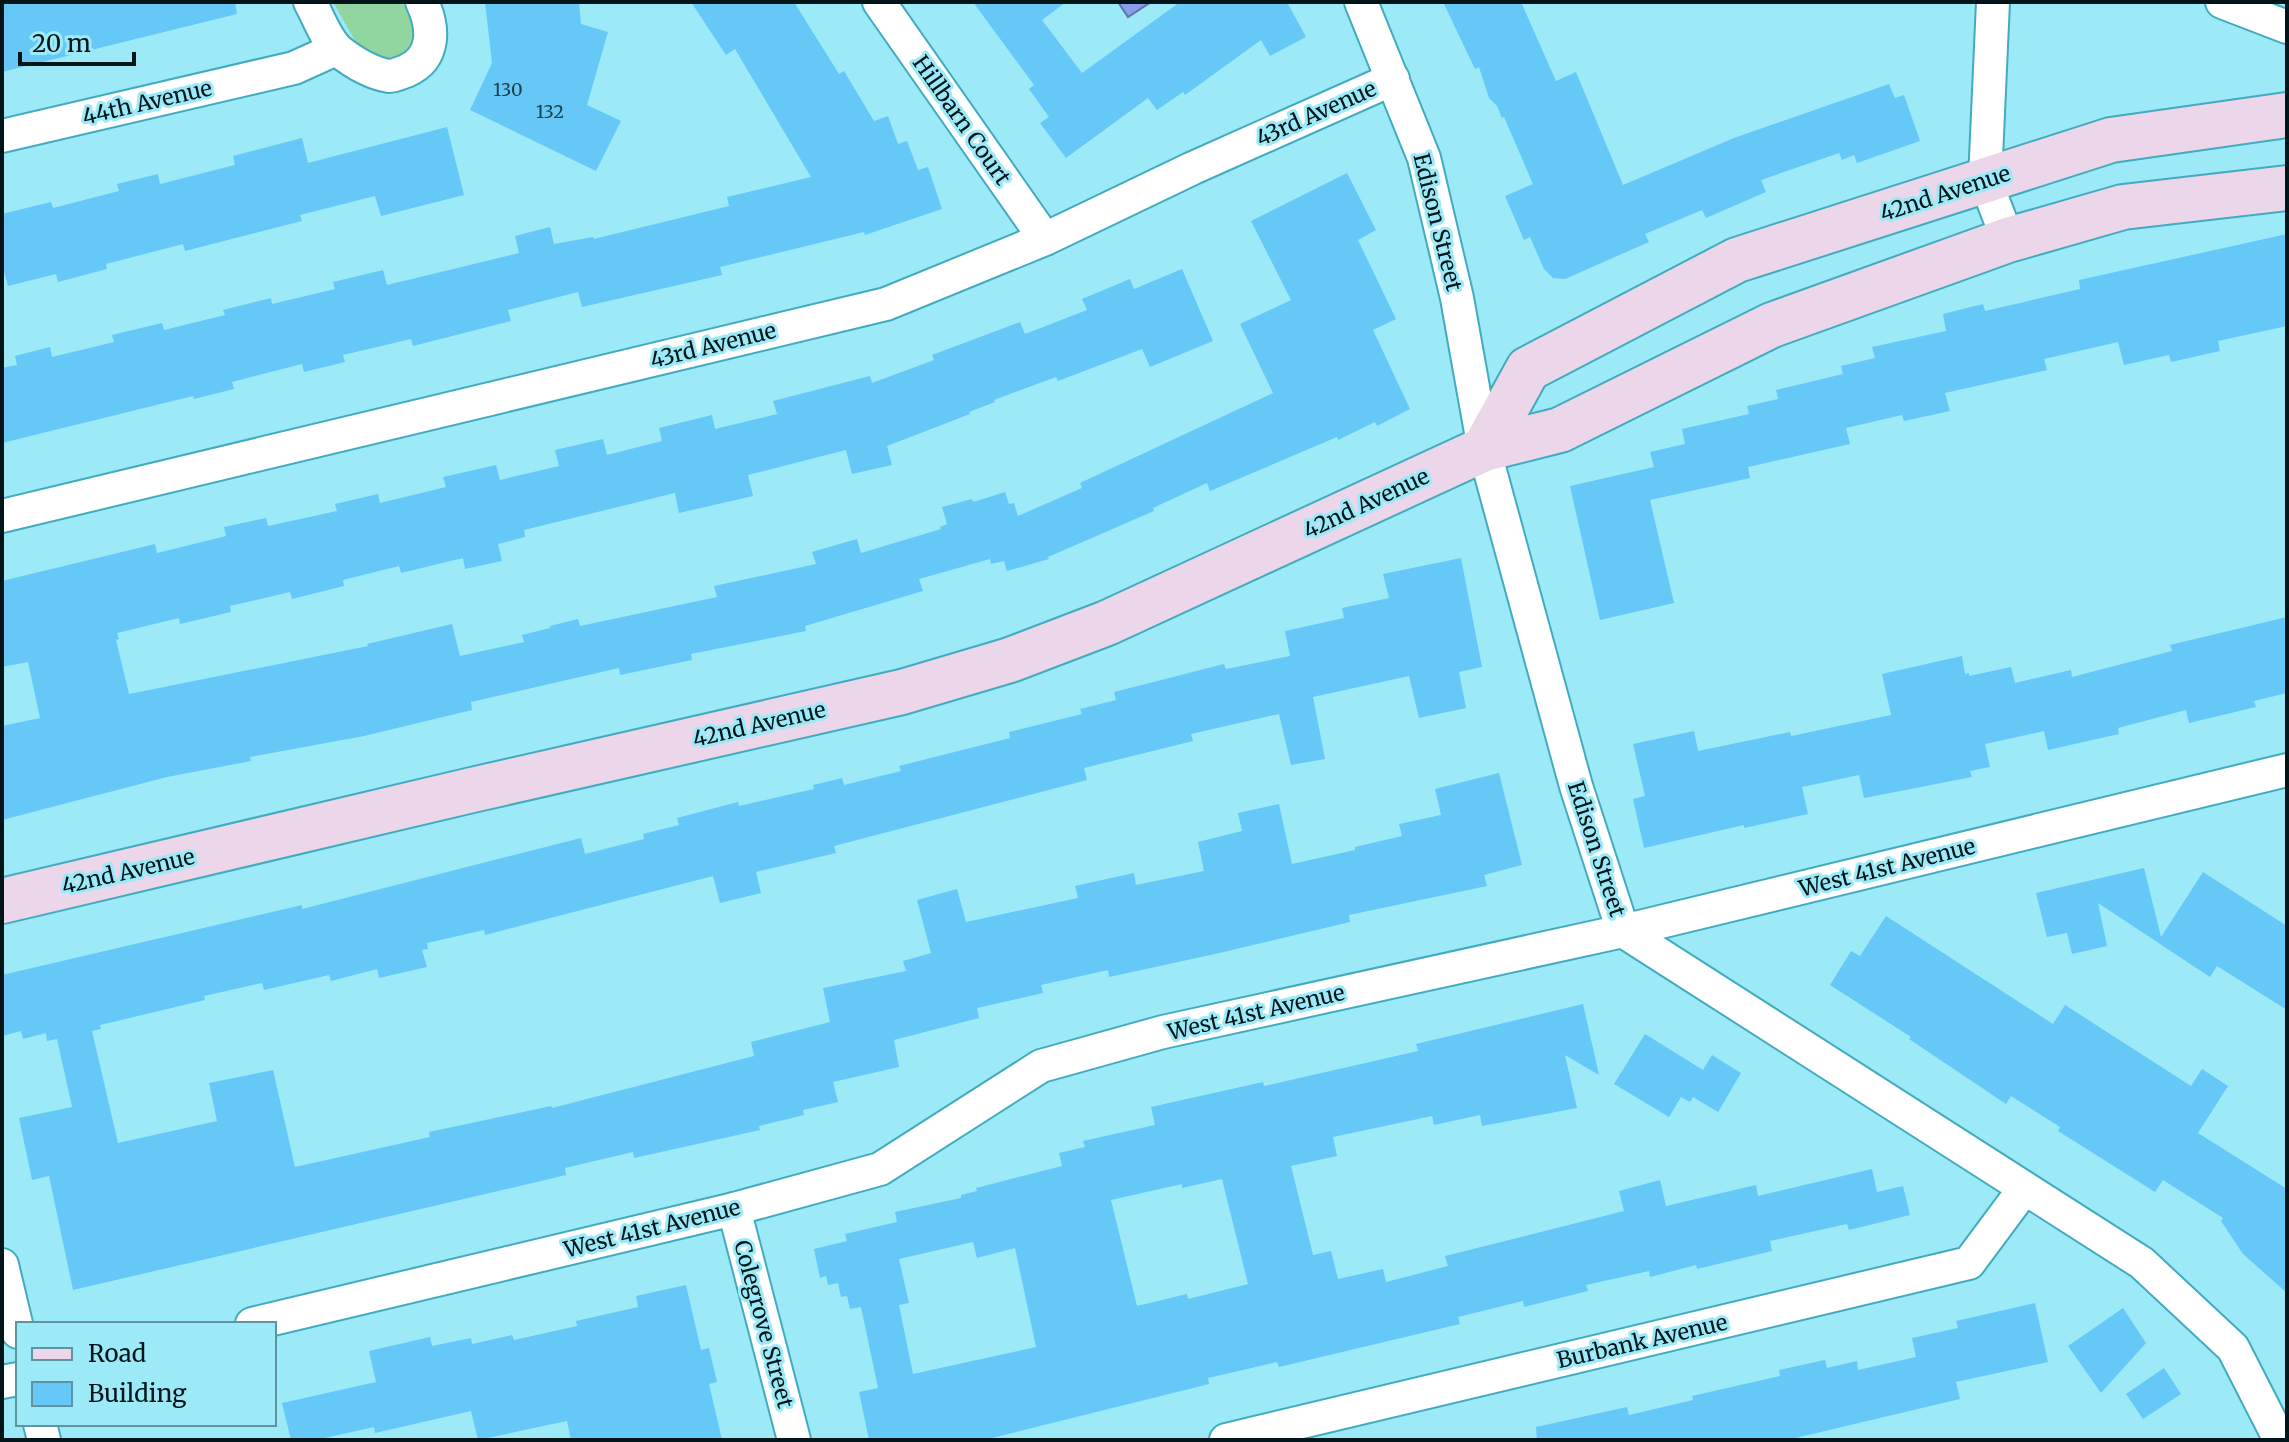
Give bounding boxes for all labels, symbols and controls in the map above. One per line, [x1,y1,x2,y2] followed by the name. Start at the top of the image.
[20,16,134,66] scale bar
[32,28,91,59] text: 20 m
[907,50,1017,191] street label: Hillbarn Court
[79,73,215,131] street label: 44th Avenue
[1252,74,1380,152] street label: 43rd Avenue
[493,78,523,101] house number: 130
[536,100,564,123] house number: 132
[1407,150,1469,294] street label: Edison Street
[1876,159,2014,227] street label: 42nd Avenue
[647,316,779,374] street label: 43rd Avenue
[1299,462,1433,544] street label: 42nd Avenue
[690,695,828,753] street label: 42nd Avenue
[1562,778,1632,921] street label: Edison Street
[1795,832,1978,903] street label: West 41st Avenue
[59,842,197,900] street label: 42nd Avenue
[1164,978,1347,1046] street label: West 41st Avenue
[560,1193,743,1264] street label: West 41st Avenue
[728,1237,800,1411] street label: Colegrove Street
[1554,1308,1730,1374] street label: Burbank Avenue
[16,1322,276,1426] legend
[88,1338,146,1369] text: Road
[88,1378,187,1409] text: Building

